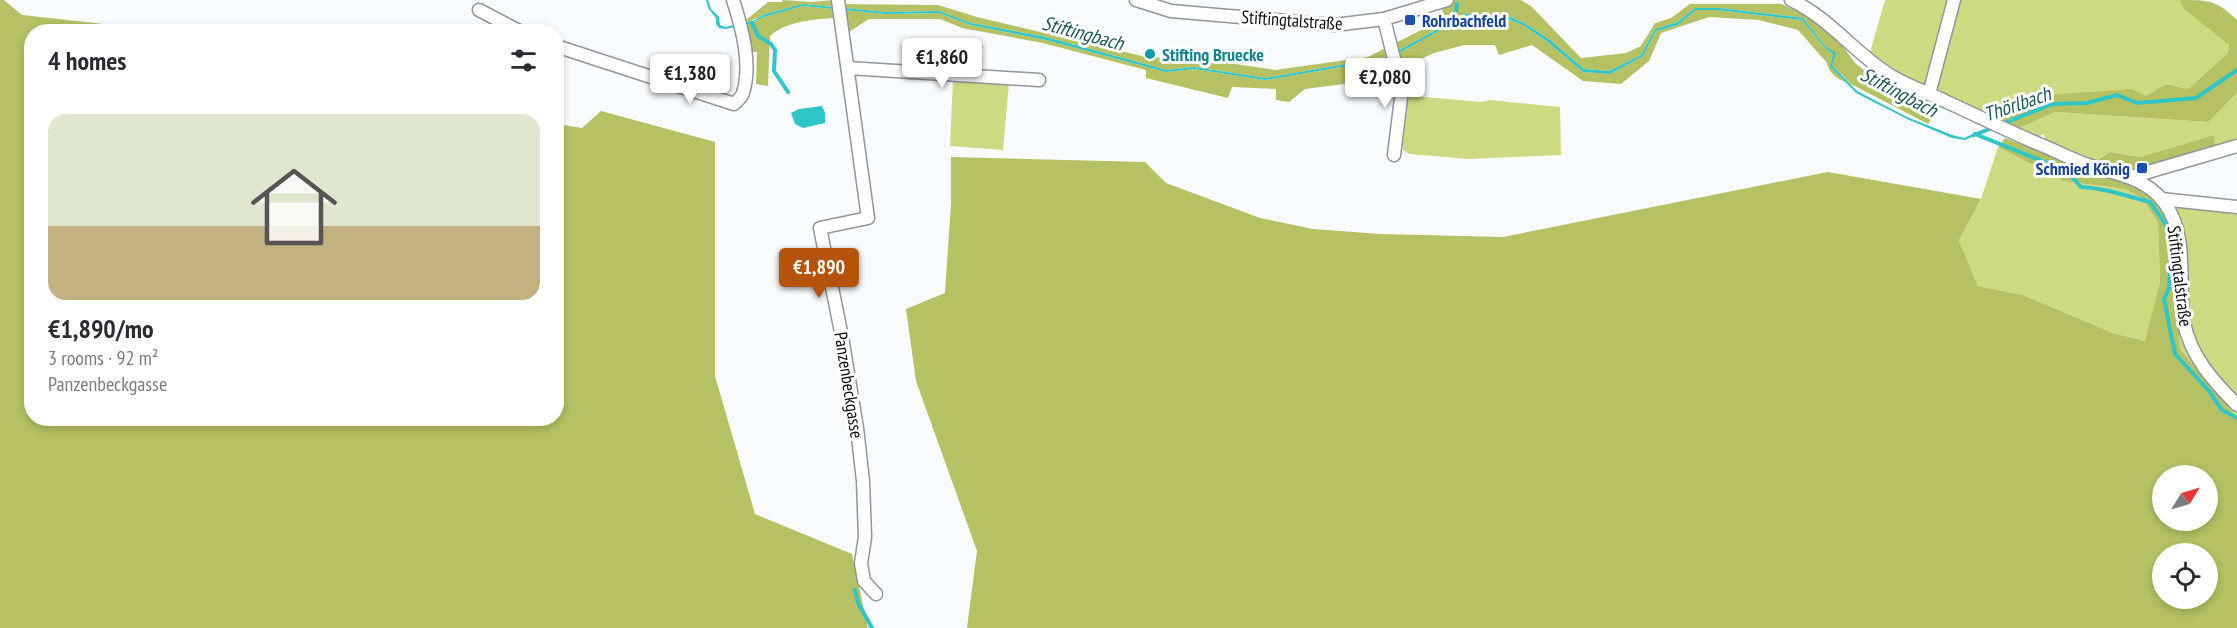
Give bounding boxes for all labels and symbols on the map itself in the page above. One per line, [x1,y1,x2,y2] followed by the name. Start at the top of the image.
[1241,5,1343,35] street label: Stiftingtalstraße
[1422,9,1506,32] place label: Rohrbachfeld
[1039,10,1128,57] water label: Stiftingbach
[1403,13,1417,27] marker: Rohrbachfeld
[893,38,991,89] pin: €1,860
[1162,43,1264,66] place label: Stifting Bruecke
[1143,47,1157,61] marker: Stifting Bruecke
[641,54,739,105] pin: €1,380
[1336,58,1434,109] pin: €2,080
[1856,61,1943,124] water label: Stiftingbach
[1980,80,2055,128] water label: Thörlbach
[2036,157,2130,180] place label: Schmied König
[2135,161,2149,175] marker: Schmied König
[2162,224,2198,328] street label: Stiftingtalstraße
[770,248,868,299] pin: €1,890
[829,330,869,440] street label: Panzenbeckgasse
[2152,465,2218,531] north arrow

